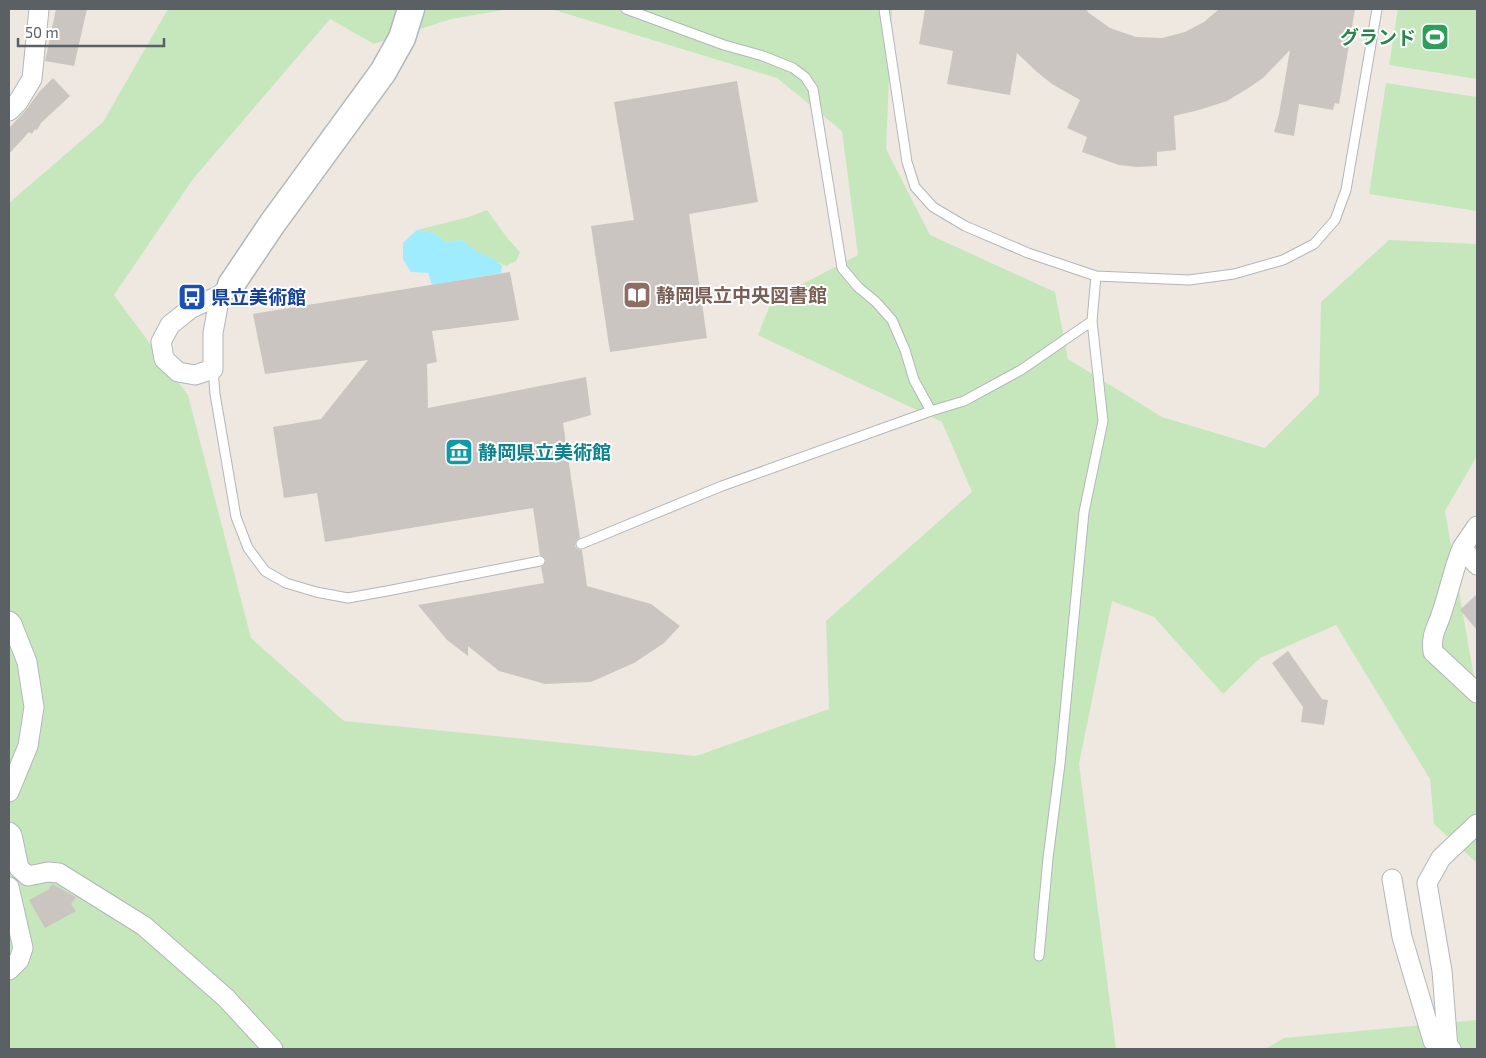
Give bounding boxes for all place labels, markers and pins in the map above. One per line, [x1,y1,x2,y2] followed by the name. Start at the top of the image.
[1420,22,1450,52] sports icon: グランド
[1340,25,1416,48] place label: グランド
[622,280,652,310] library icon: 静岡県立中央図書館
[177,282,207,312] bus stop icon: 県立美術館
[656,283,827,306] place label: 静岡県立中央図書館
[211,285,306,308] place label: 県立美術館
[444,437,474,467] museum icon: 静岡県立美術館
[478,440,611,463] place label: 静岡県立美術館

